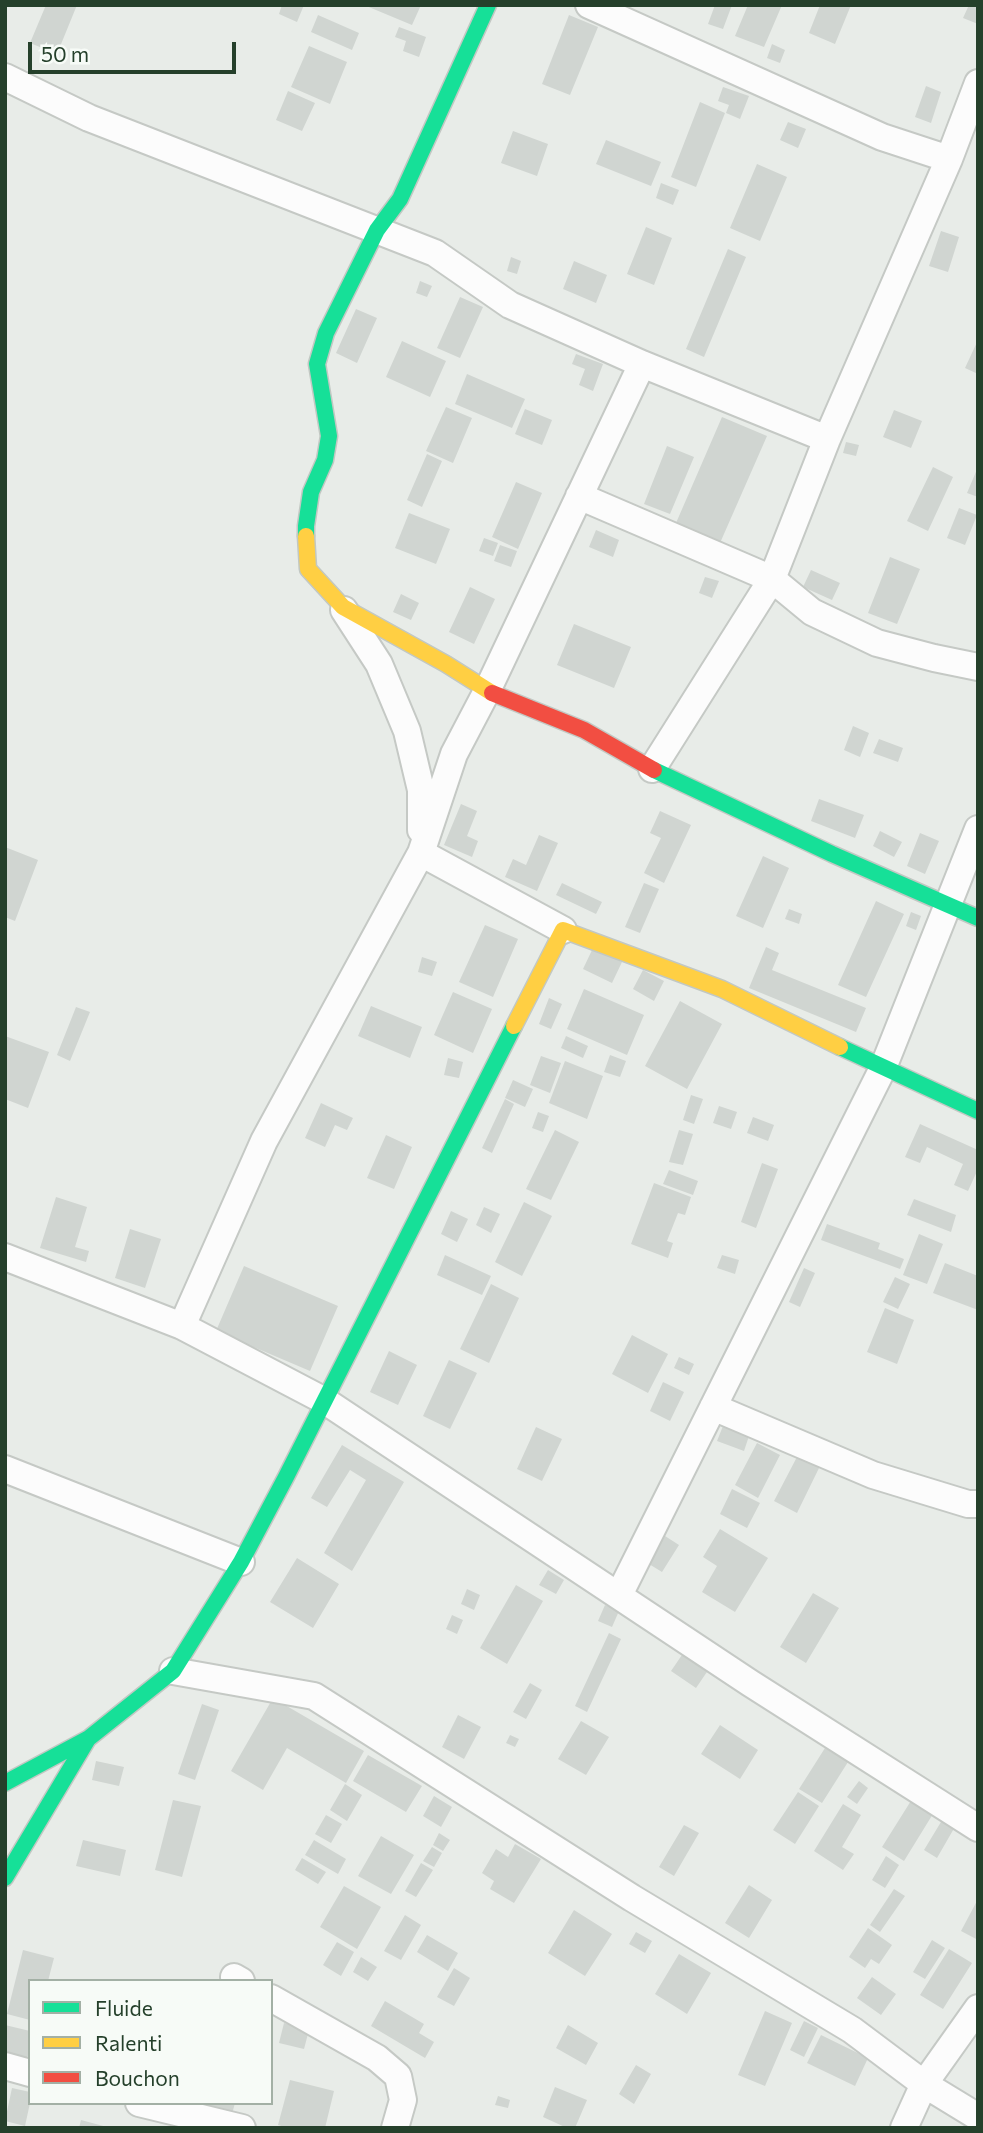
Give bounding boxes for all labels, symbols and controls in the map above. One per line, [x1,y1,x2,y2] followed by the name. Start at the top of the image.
[32,28,240,72] scale bar
[41,41,89,66] text: 50 m
[28,1979,273,2105] legend
[95,1995,153,2020] text: Fluide
[95,2030,162,2055] text: Ralenti
[95,2065,180,2090] text: Bouchon

